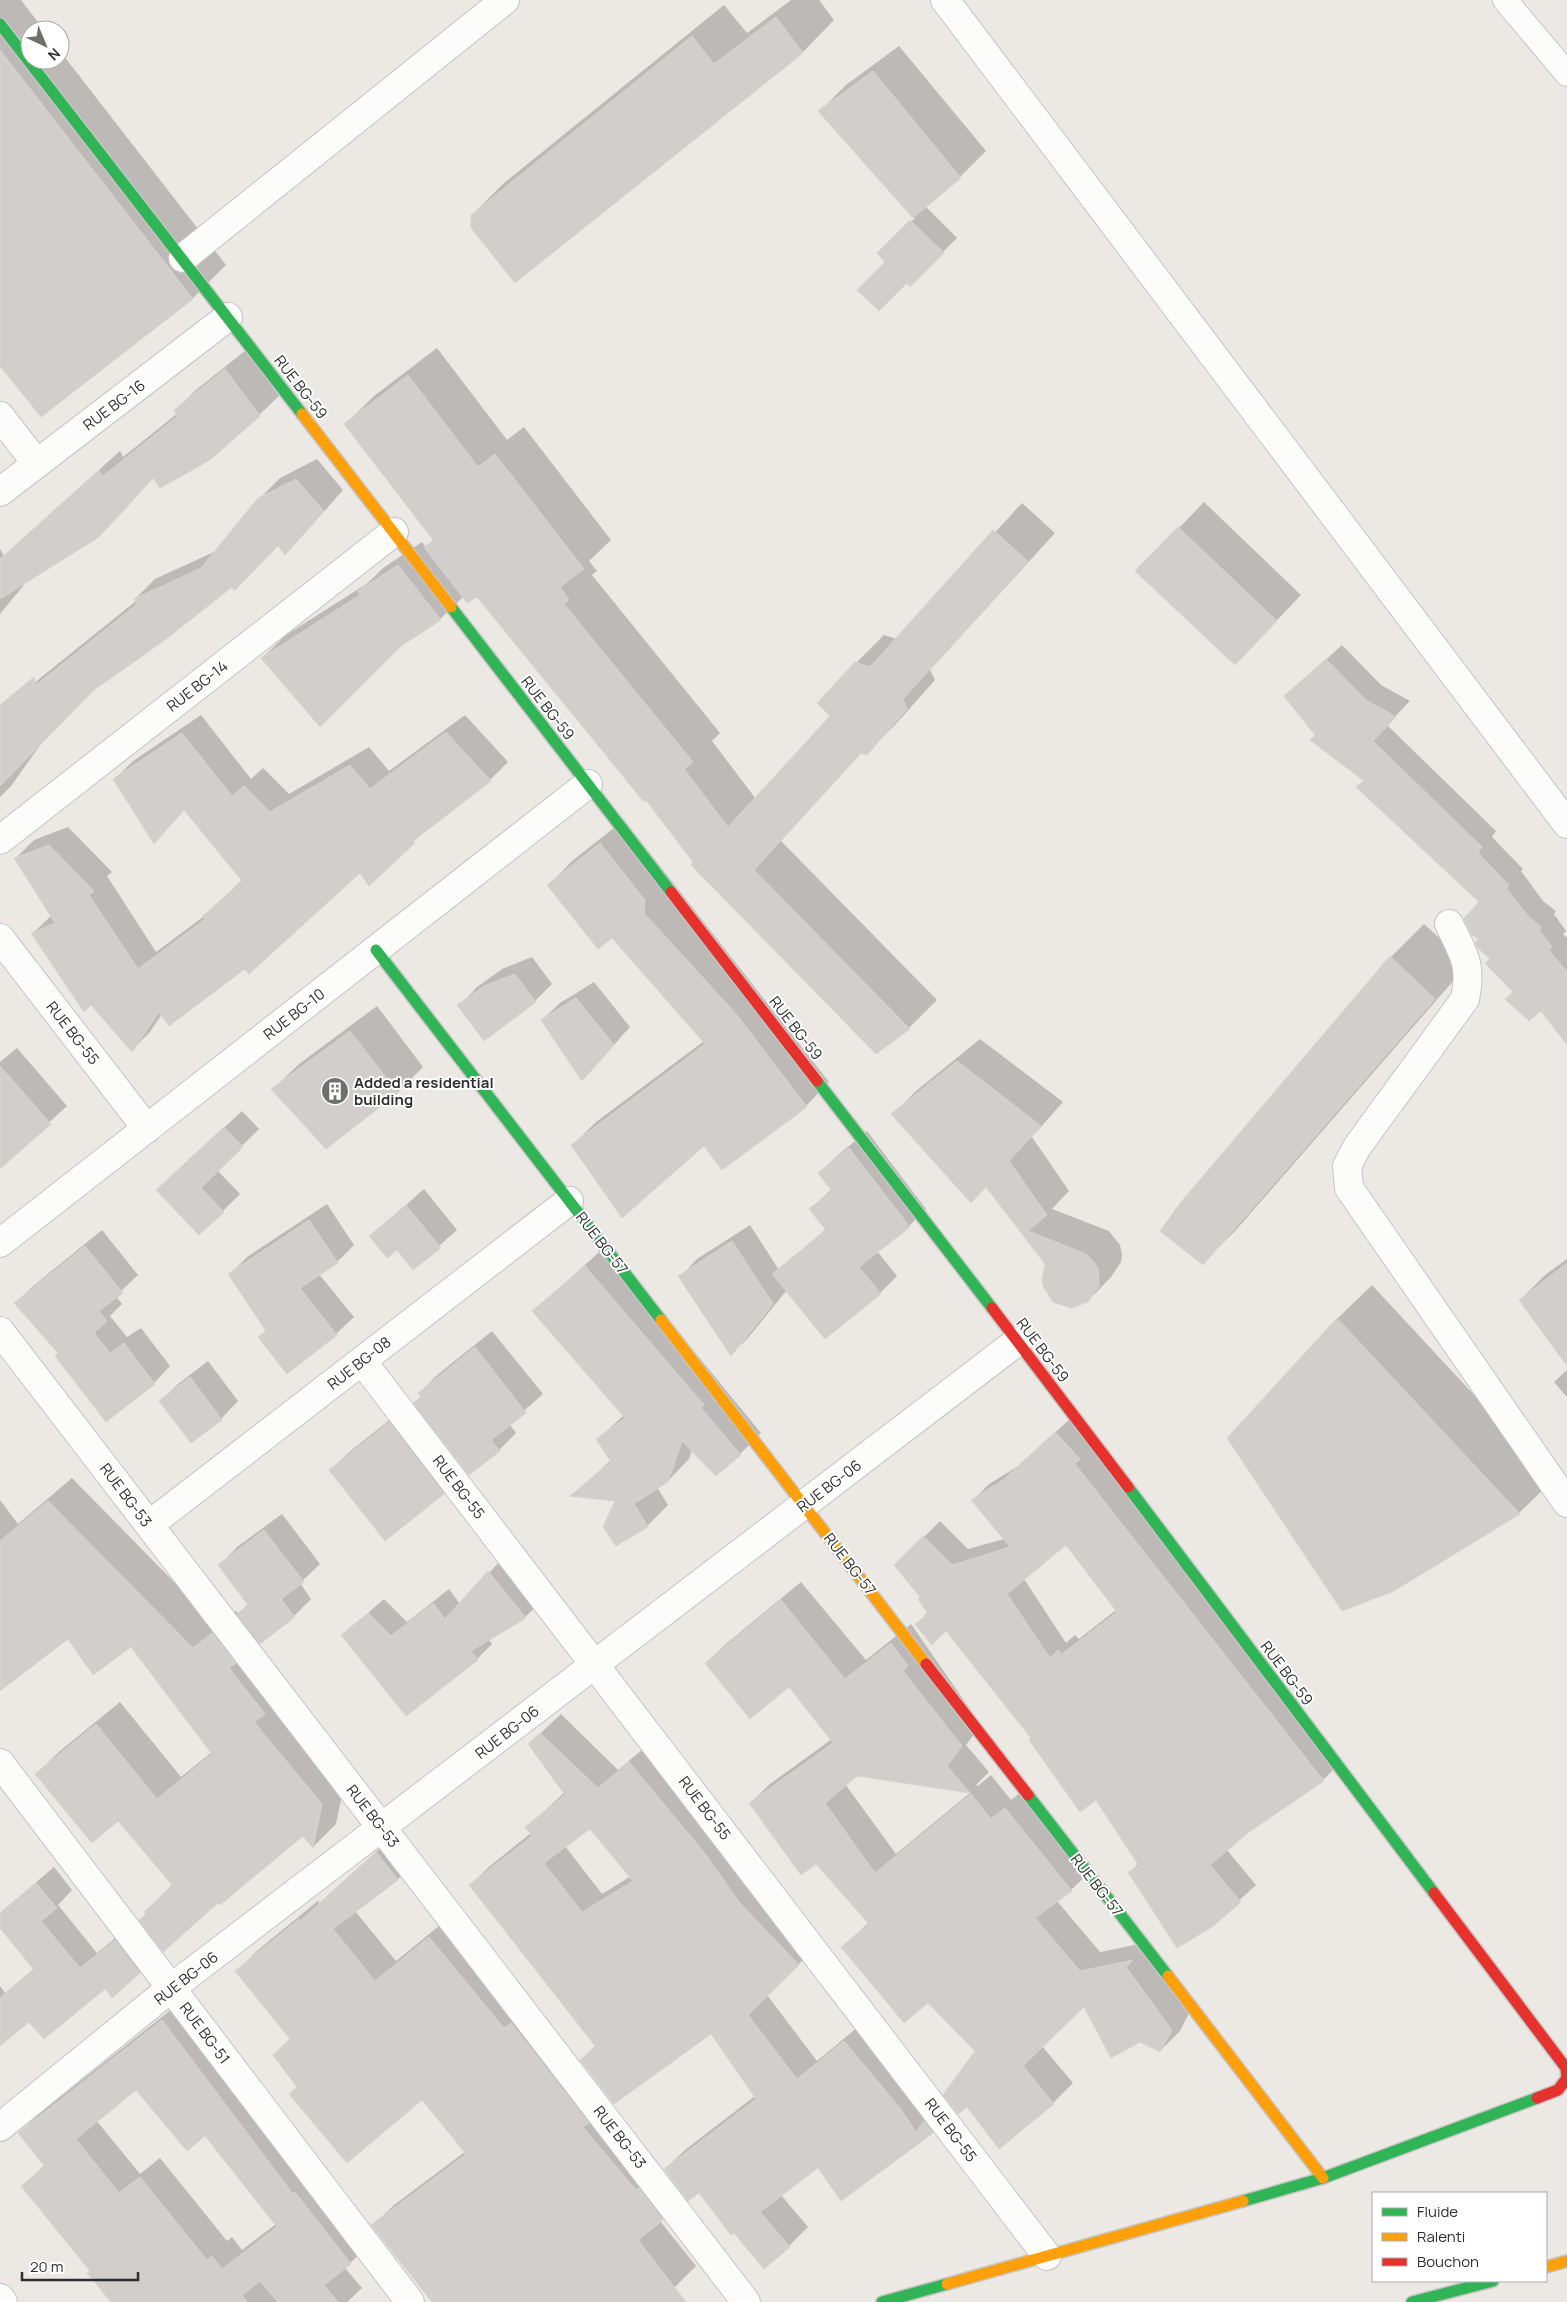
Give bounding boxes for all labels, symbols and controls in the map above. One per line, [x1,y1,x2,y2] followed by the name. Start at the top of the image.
[20,20,70,70] north arrow
[44,44,65,65] text: N
[269,351,333,423] street label: RUE BG-59
[79,375,149,435] street label: RUE BG-16
[162,655,232,717] street label: RUE BG-14
[516,672,580,744] street label: RUE BG-59
[259,983,329,1045] street label: RUE BG-10
[764,992,828,1064] street label: RUE BG-59
[42,997,104,1069] street label: RUE BG-55
[354,1072,494,1110] place label: Added a residential building
[320,1076,350,1106] building icon: Added a residential building
[571,1207,633,1279] street label: RUE BG-57
[1012,1314,1074,1386] street label: RUE BG-59
[323,1331,395,1395] street label: RUE BG-08
[428,1451,490,1523] street label: RUE BG-55
[792,1455,866,1517] street label: RUE BG-06
[95,1459,157,1531] street label: RUE BG-53
[819,1528,881,1600] street label: RUE BG-57
[1256,1637,1318,1709] street label: RUE BG-59
[471,1700,543,1764] street label: RUE BG-06
[674,1772,736,1844] street label: RUE BG-55
[342,1780,404,1852] street label: RUE BG-53
[1066,1849,1128,1921] street label: RUE BG-57
[150,1946,222,2010] street label: RUE BG-06
[175,1998,235,2068] street label: RUE BG-51
[920,2094,982,2166] street label: RUE BG-55
[589,2101,651,2173] street label: RUE BG-53
[1372,2192,1547,2282] legend
[1417,2201,1458,2222] text: Fluide
[1417,2226,1465,2247] text: Ralenti
[22,2250,139,2282] scale bar
[1417,2251,1479,2272] text: Bouchon
[30,2256,63,2277] text: 20 m

